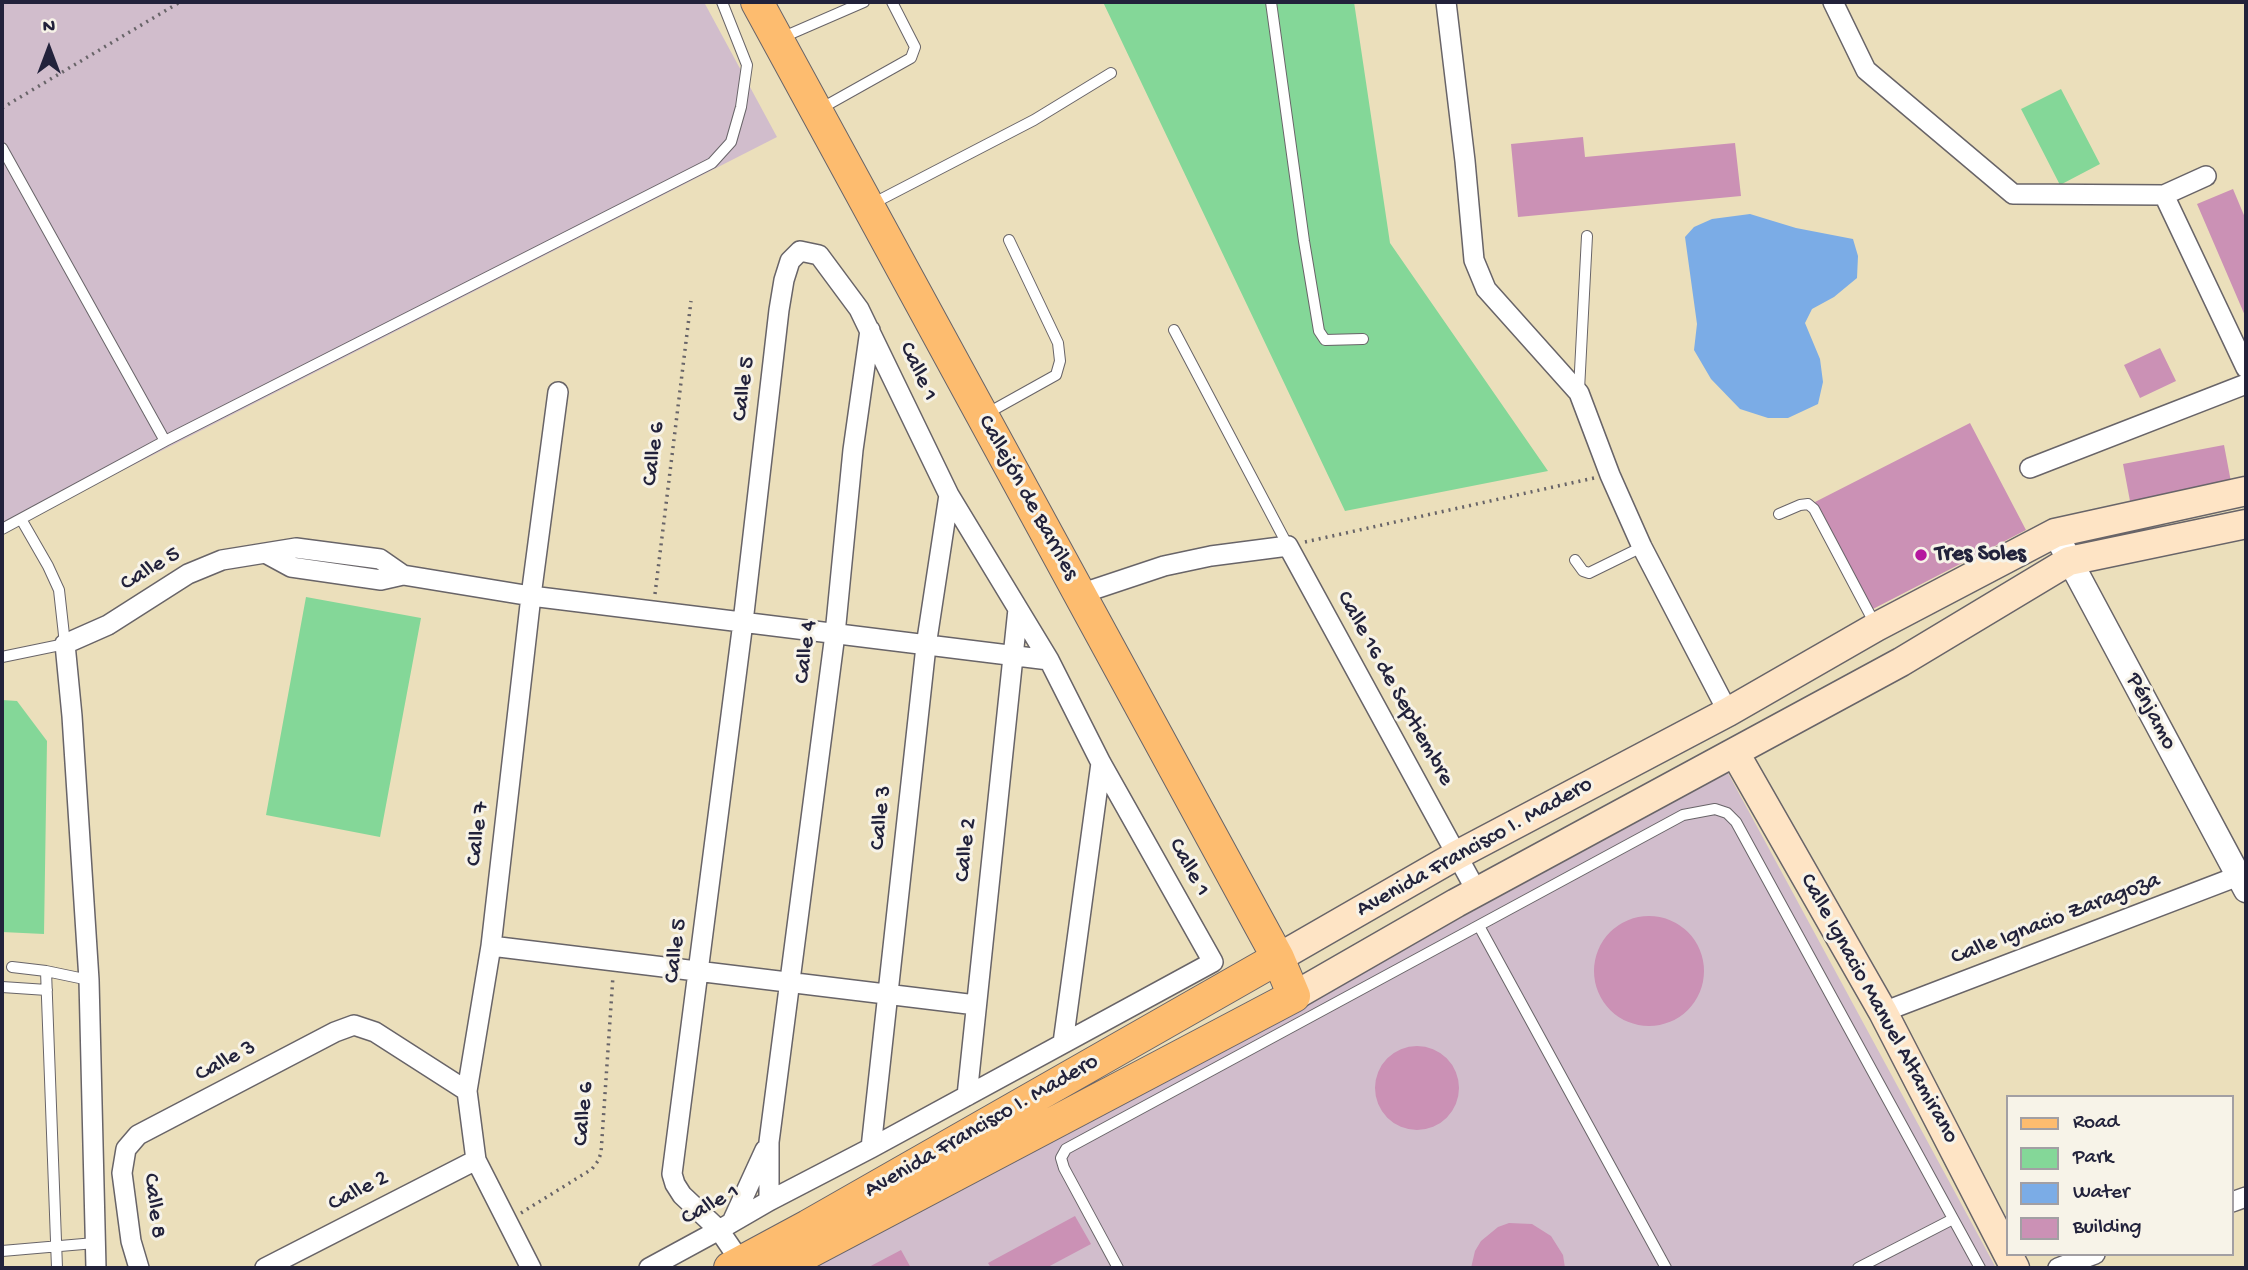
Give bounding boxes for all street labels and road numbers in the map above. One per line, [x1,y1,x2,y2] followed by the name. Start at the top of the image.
[891,338,943,406] street label: Calle 1
[727,355,763,423] street label: Calle 5
[970,411,1084,585] street label: Callejón de Barriles
[637,420,673,488] street label: Calle 6
[116,541,186,599] street label: Calle 5
[1329,587,1459,791] street label: Calle 16 de Septiembre
[789,619,825,685] street label: Calle 4
[2118,669,2182,755] street label: Pénjamo
[1352,772,1598,924] street label: Avenida Francisco I. Madero
[865,784,899,852] street label: Calle 3
[461,800,497,868] street label: Calle 7
[950,817,984,883] street label: Calle 2
[1161,834,1215,902] street label: Calle 1
[1948,867,2164,973] street label: Calle Ignacio Zaragoza
[1792,869,1964,1149] street label: Calle Ignacio Manuel Altamirano
[659,917,695,985] street label: Calle 5
[191,1035,261,1089] street label: Calle 3
[860,1049,1104,1205] street label: Avenida Francisco I. Madero
[568,1081,602,1147] street label: Calle 6
[324,1165,394,1219] street label: Calle 2
[135,1172,171,1240] street label: Calle 8
[677,1179,745,1233] street label: Calle 1

